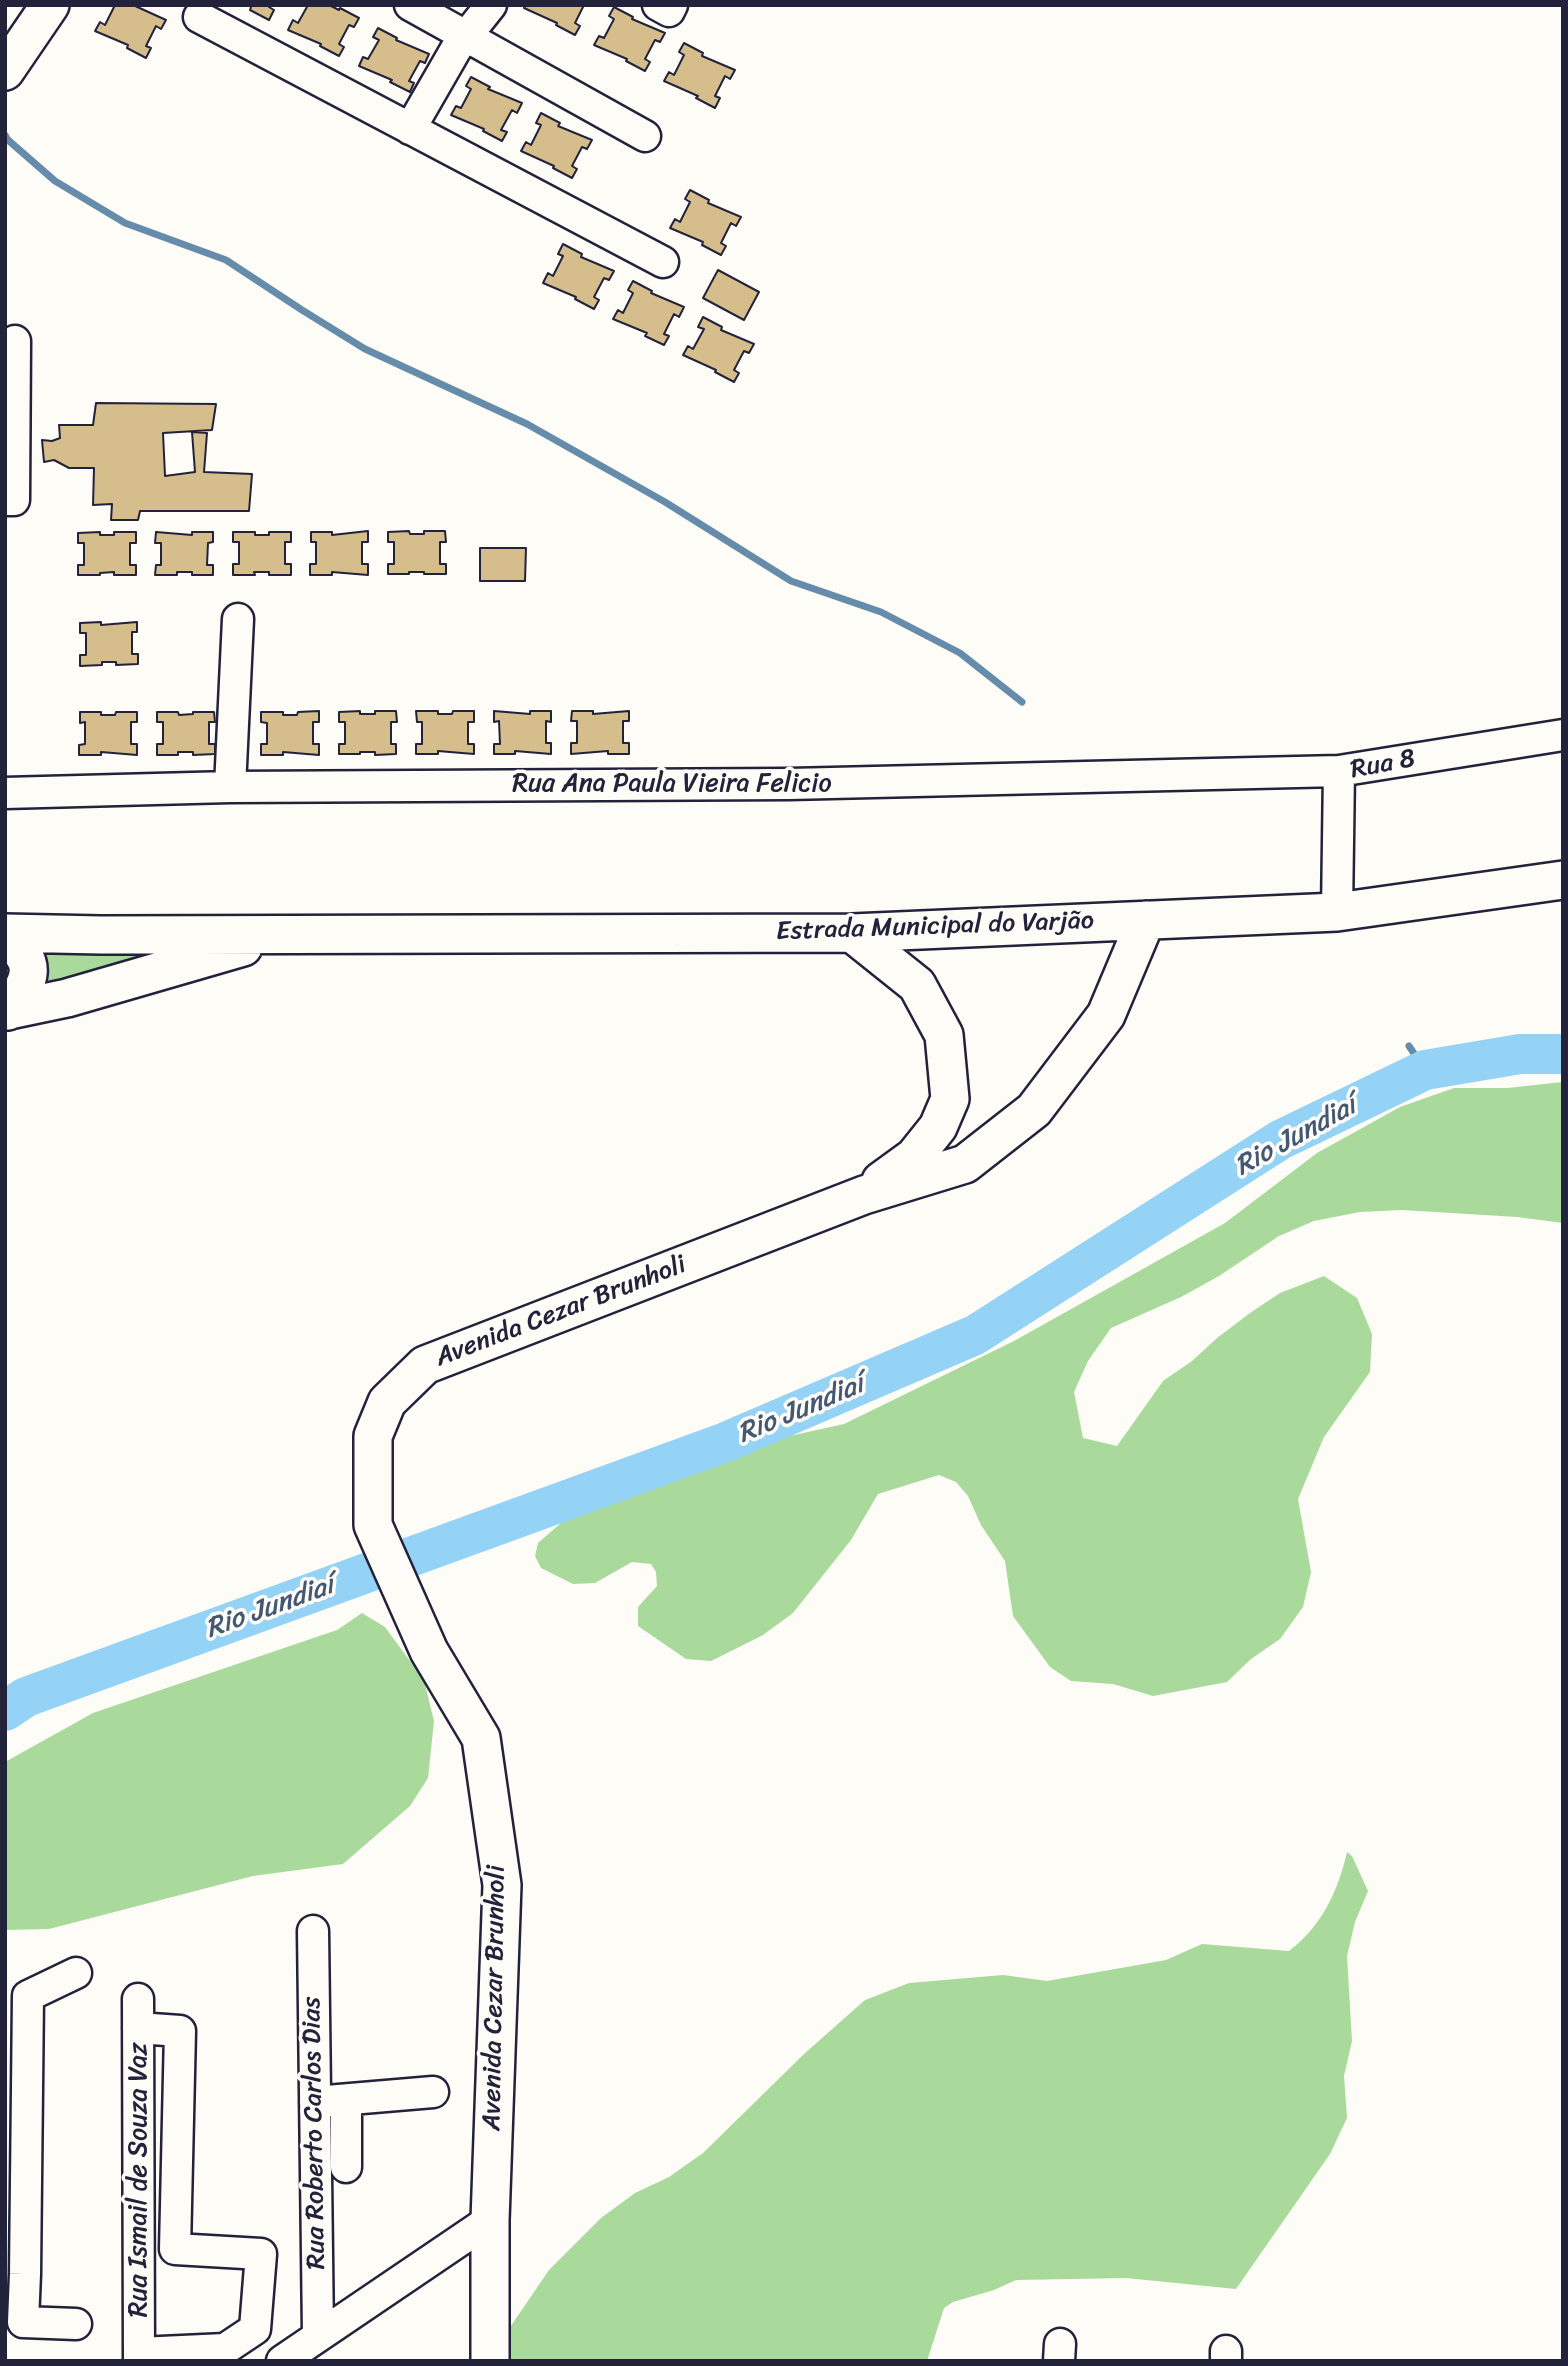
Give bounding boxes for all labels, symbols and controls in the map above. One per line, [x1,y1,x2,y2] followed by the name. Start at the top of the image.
[1348,743,1418,787] street label: Rua 8
[512,768,832,800] street label: Rua Ana Paula Vieira Felicio
[775,906,1095,948] street label: Estrada Municipal do Varjão
[1229,1090,1363,1184] water label: Rio Jundiaí
[431,1250,691,1374] street label: Avenida Cezar Brunholi
[733,1368,869,1452] water label: Rio Jundiaí
[201,1569,339,1647] water label: Rio Jundiaí
[477,1865,513,2131] street label: Avenida Cezar Brunholi
[297,1996,333,2270] street label: Rua Roberto Carlos Dias
[123,2043,155,2317] street label: Rua Ismail de Souza Vaz

